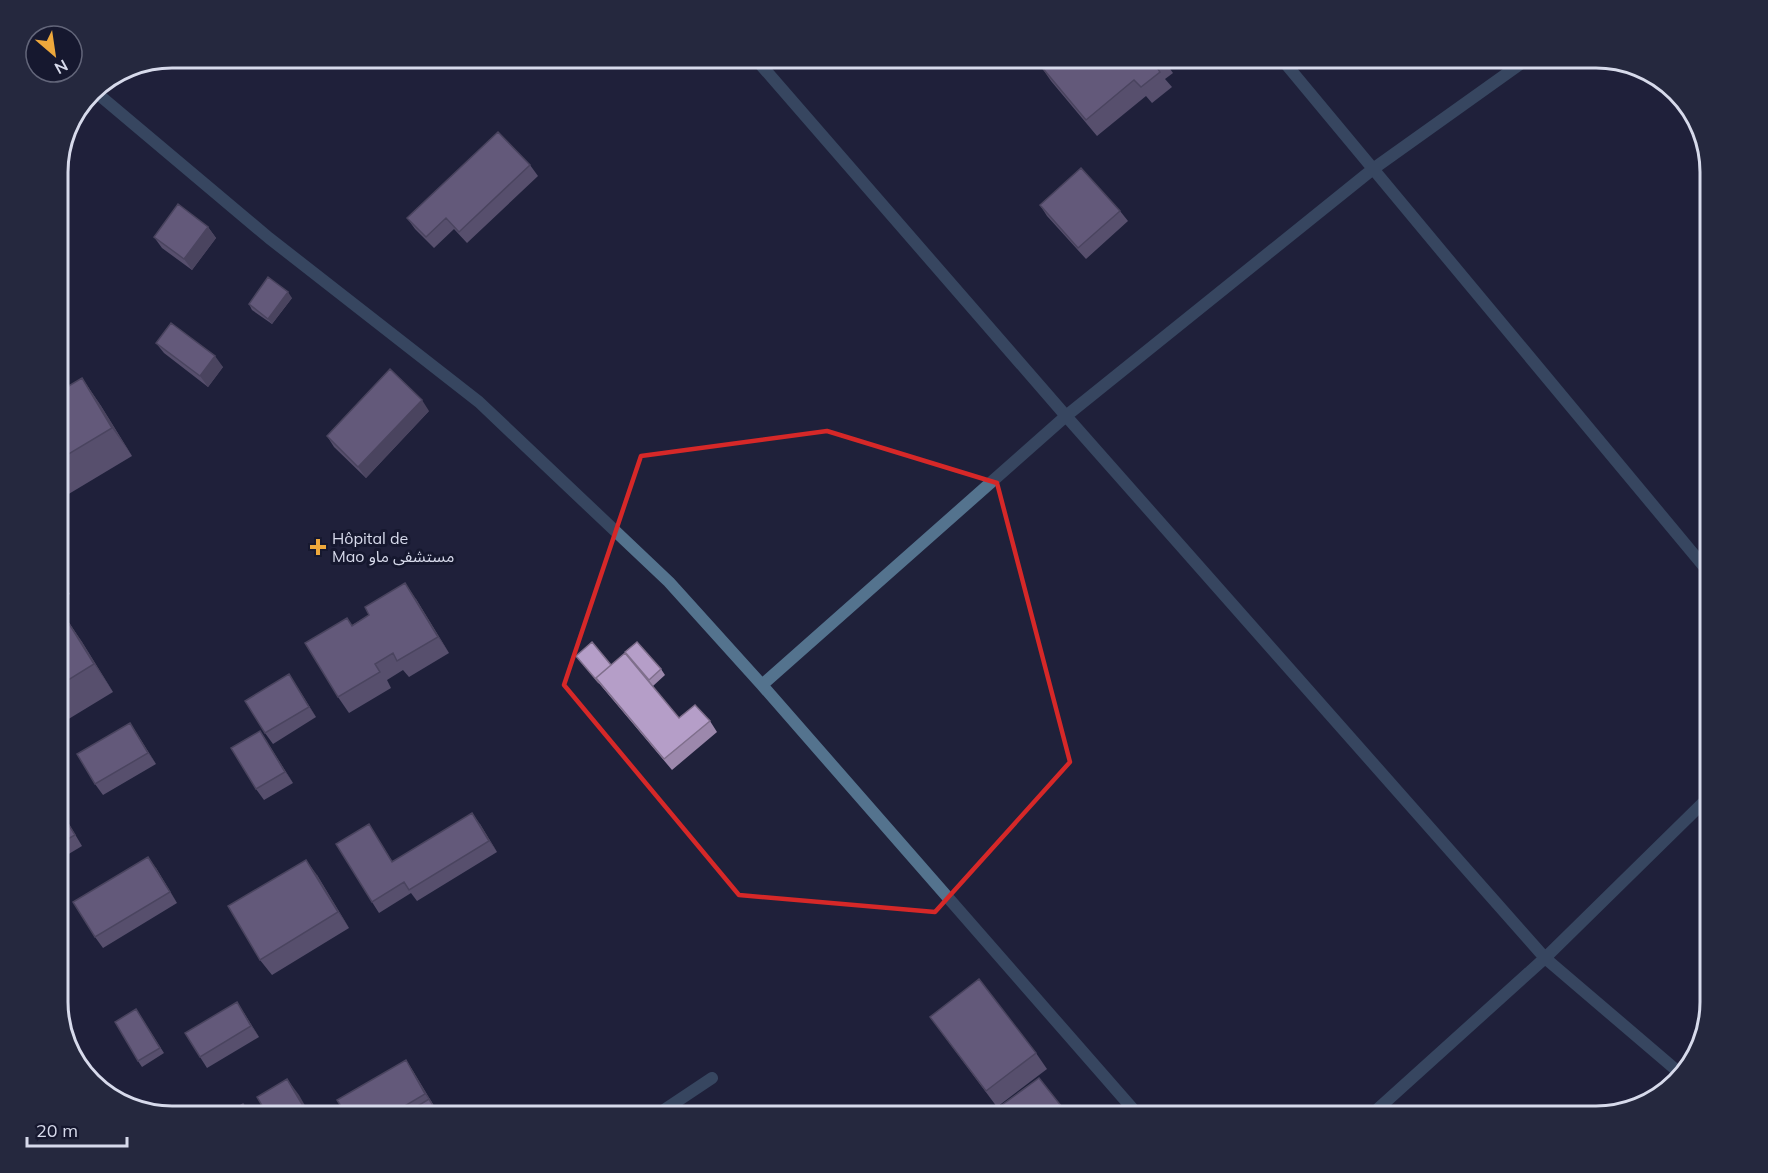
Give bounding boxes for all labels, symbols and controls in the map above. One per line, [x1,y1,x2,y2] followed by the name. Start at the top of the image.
[24,24,84,84] north arrow
[51,55,71,79] text: N
[332,528,454,566] place label: Hôpital de Mao مستشفى ماو
[309,538,327,556] marker: Hôpital de Mao مستشفى ماو
[27,1110,128,1148] scale bar
[36,1119,78,1142] text: 20 m

